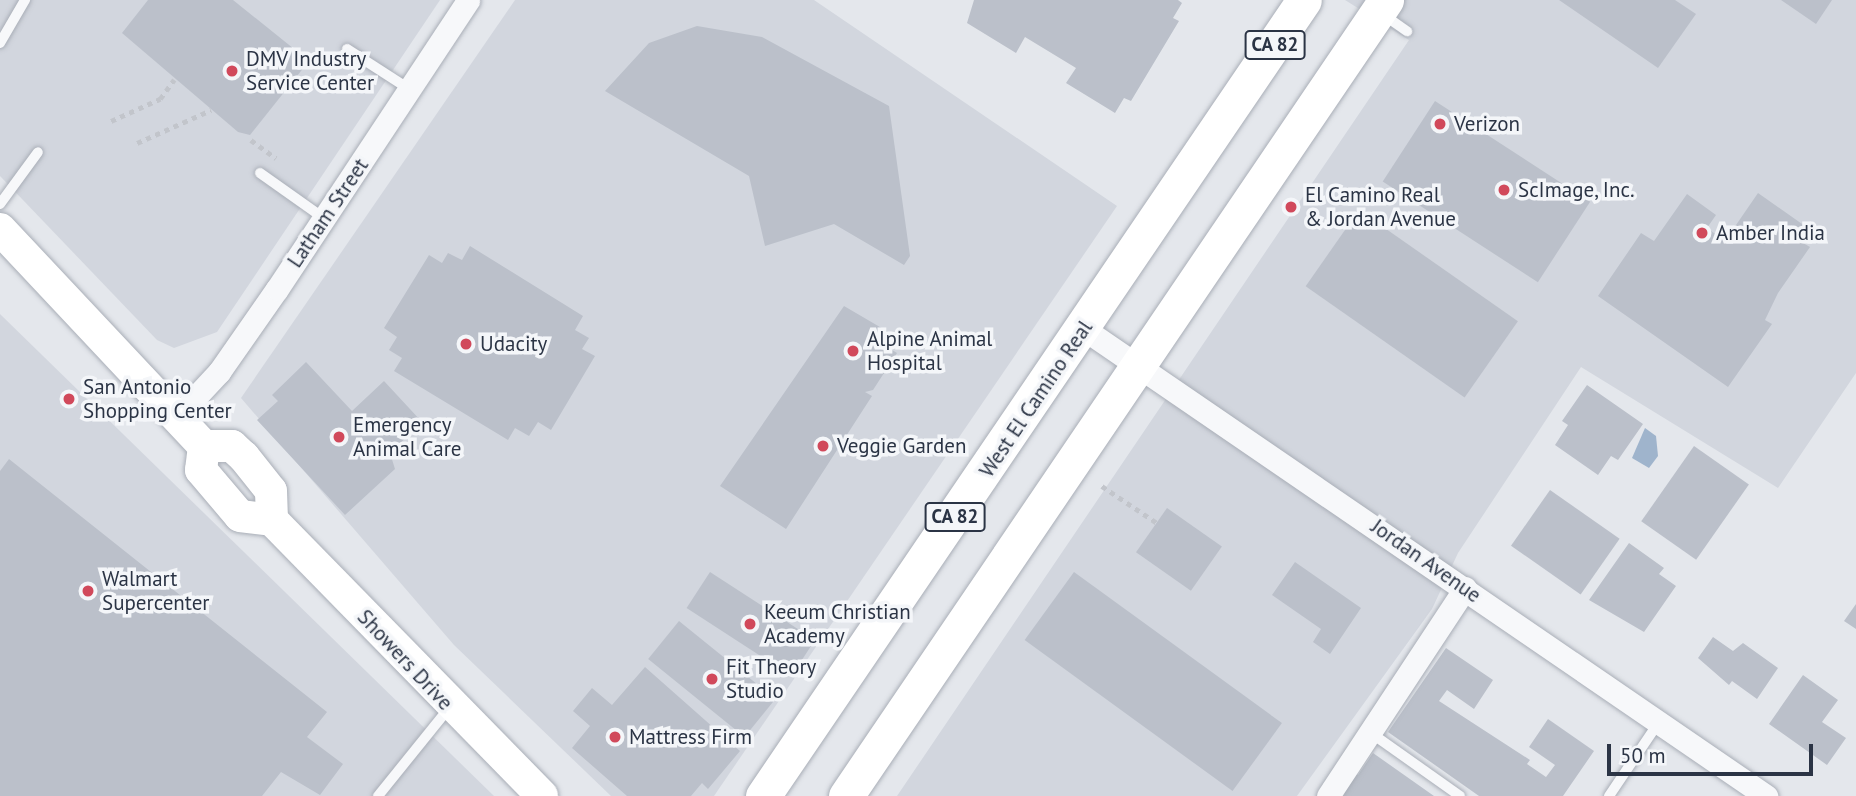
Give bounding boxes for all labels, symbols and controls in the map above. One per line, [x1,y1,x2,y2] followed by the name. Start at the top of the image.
[1244,30,1306,60] road number: CA 82
[246,46,374,96] place label: DMV Industry Service Center
[224,63,240,79] marker: DMV Industry Service Center
[1454,111,1520,137] place label: Verizon
[1432,116,1448,132] marker: Verizon
[282,154,374,272] street label: Latham Street
[1518,177,1636,203] place label: ScImage, Inc.
[1305,182,1457,232] place label: El Camino Real & Jordan Avenue
[1496,182,1512,198] marker: ScImage, Inc.
[1283,199,1299,215] marker: El Camino Real & Jordan Avenue
[1716,220,1825,246] place label: Amber India
[1694,225,1710,241] marker: Amber India
[974,316,1098,482] street label: West El Camino Real
[867,326,993,376] place label: Alpine Animal Hospital
[480,331,547,357] place label: Udacity
[458,336,474,352] marker: Udacity
[845,343,861,359] marker: Alpine Animal Hospital
[83,374,232,424] place label: San Antonio Shopping Center
[61,391,77,407] marker: San Antonio Shopping Center
[353,412,461,462] place label: Emergency Animal Care
[331,429,347,445] marker: Emergency Animal Care
[837,433,966,459] place label: Veggie Garden
[815,438,831,454] marker: Veggie Garden
[923,502,986,532] road number: CA 82
[1366,514,1486,608] street label: Jordan Avenue
[102,566,209,616] place label: Walmart Supercenter
[80,583,96,599] marker: Walmart Supercenter
[764,599,911,649] place label: Keeum Christian Academy
[352,605,458,715] street label: Showers Drive
[742,616,758,632] marker: Keeum Christian Academy
[726,654,817,704] place label: Fit Theory Studio
[704,671,720,687] marker: Fit Theory Studio
[629,724,752,750] place label: Mattress Firm
[607,729,623,745] marker: Mattress Firm
[1611,730,1818,774] scale bar
[1620,742,1666,769] text: 50 m

